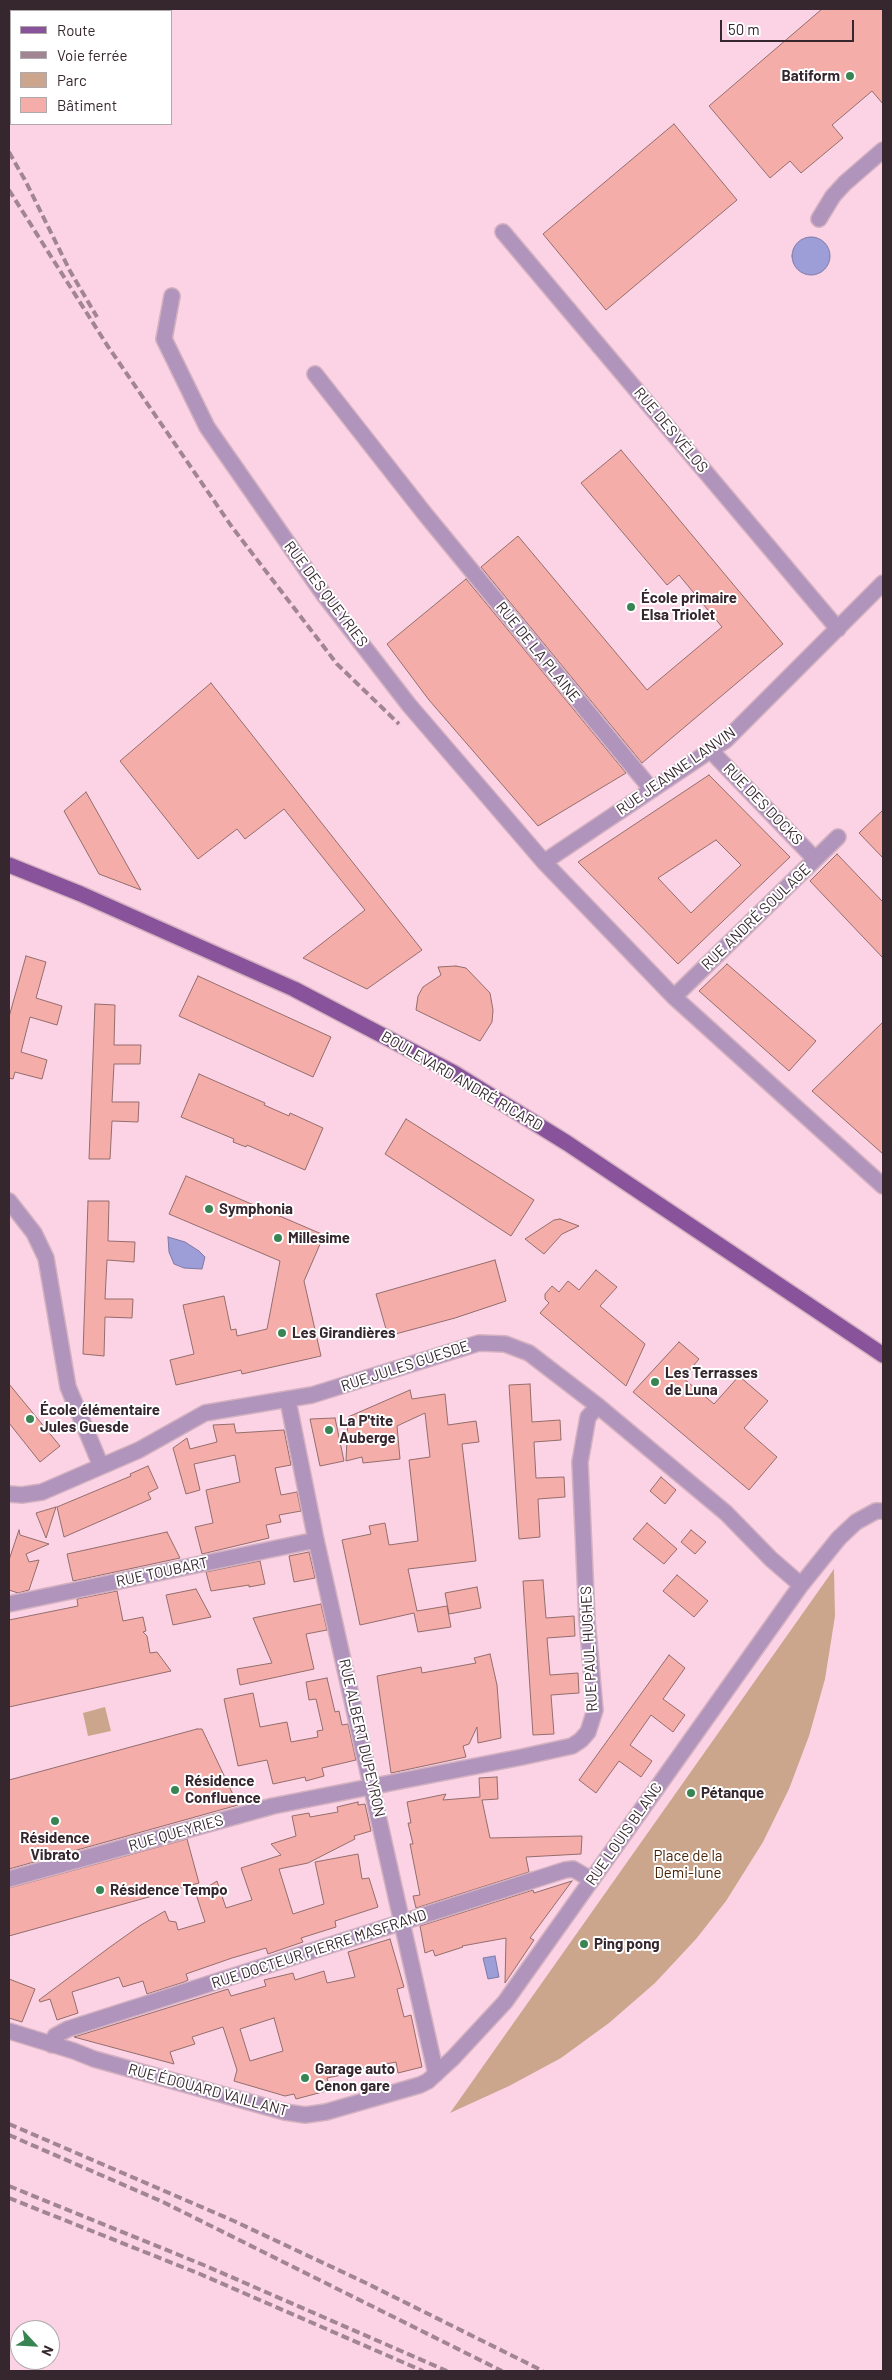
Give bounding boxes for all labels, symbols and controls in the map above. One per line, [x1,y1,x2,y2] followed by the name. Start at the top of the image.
[10,10,172,125] legend
[722,10,856,42] scale bar
[728,20,760,38] text: 50 m
[57,21,96,39] text: Route
[57,46,128,64] text: Voie ferrée
[782,67,840,85] place label: Batiform
[844,70,856,82] marker: Batiform
[57,71,87,89] text: Parc
[57,96,117,114] text: Bâtiment
[630,384,712,476] street label: RUE DES VÉLOS
[280,538,372,650] street label: RUE DES QUEYRIES
[641,589,737,624] place label: École primaire Elsa Triolet
[492,598,584,706] street label: RUE DE LA PLAINE
[625,601,637,613] marker: École primaire Elsa Triolet
[613,723,739,819] street label: RUE JEANNE LANVIN
[720,759,806,849] street label: RUE DES DOCKS
[698,860,814,974] street label: RUE ANDRÉ SOULAGE
[378,1027,546,1135] street label: BOULEVARD ANDRÉ RICARD
[219,1200,293,1218] place label: Symphonia
[203,1203,215,1215] marker: Symphonia
[288,1229,350,1247] place label: Millesime
[272,1232,284,1244] marker: Millesime
[292,1324,396,1342] place label: Les Girandières
[276,1327,288,1339] marker: Les Girandières
[339,1337,471,1395] street label: RUE JULES GUESDE
[665,1364,758,1399] place label: Les Terrasses de Luna
[649,1376,661,1388] marker: Les Terrasses de Luna
[40,1401,160,1436] place label: École élémentaire Jules Guesde
[339,1412,396,1447] place label: La P'tite Auberge
[24,1413,36,1425] marker: École élémentaire Jules Guesde
[323,1424,335,1436] marker: La P'tite Auberge
[114,1553,210,1591] street label: RUE TOUBART
[577,1586,601,1712] street label: RUE PAUL HUGHES
[335,1657,389,1819] street label: RUE ALBERT DUPEYRON
[185,1772,261,1807] place label: Résidence Confluence
[582,1779,666,1889] street label: RUE LOUIS BLANC
[169,1784,181,1796] marker: Résidence Confluence
[701,1784,764,1802] place label: Pétanque
[685,1787,697,1799] marker: Pétanque
[127,1811,225,1855] street label: RUE QUEYRIES
[49,1815,61,1827] marker: Résidence Vibrato
[20,1829,90,1864] place label: Résidence Vibrato
[653,1847,723,1882] park label: Place de la Demi-lune
[110,1881,228,1899] place label: Résidence Tempo
[94,1884,106,1896] marker: Résidence Tempo
[209,1906,429,1992] street label: RUE DOCTEUR PIERRE MASFRAND
[594,1935,660,1953] place label: Ping pong
[578,1938,590,1950] marker: Ping pong
[126,2060,290,2120] street label: RUE ÉDOUARD VAILLANT
[315,2060,395,2095] place label: Garage auto Cenon gare
[299,2072,311,2084] marker: Garage auto Cenon gare
[10,2320,60,2370] north arrow
[38,2343,58,2359] text: N

